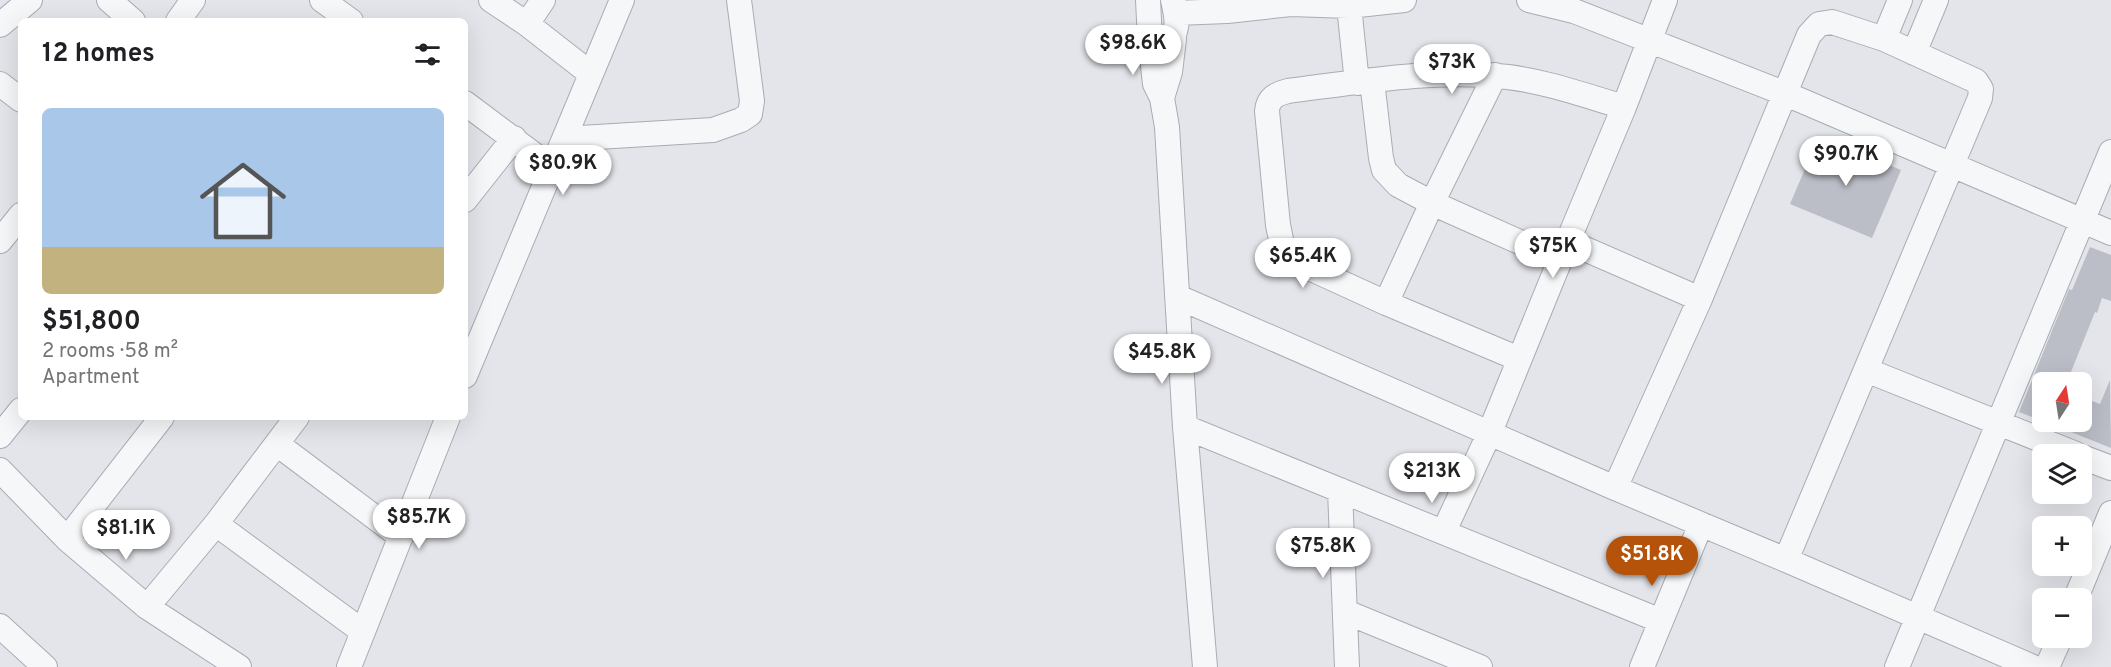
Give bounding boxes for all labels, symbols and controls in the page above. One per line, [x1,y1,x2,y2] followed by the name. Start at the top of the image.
[1084,25,1182,76] pin: $98.6K
[1099,31,1167,57] text: $98.6K
[42,38,155,71] text: 12 homes
[411,38,444,71] icon: filters
[1416,44,1488,95] pin: $73K
[1428,50,1476,76] text: $73K
[1797,136,1895,187] pin: $90.7K
[1813,142,1879,168] text: $90.7K
[514,145,612,196] pin: $80.9K
[189,147,297,255] icon: home
[529,151,597,177] text: $80.9K
[1517,228,1589,279] pin: $75K
[1528,234,1578,260] text: $75K
[1254,238,1352,289] pin: $65.4K
[1269,244,1337,270] text: $65.4K
[42,306,141,339] text: $51,800
[1113,334,1211,385] pin: $45.8K
[42,339,178,365] text: 2 rooms · 58 m²
[1128,340,1196,366] text: $45.8K
[42,365,140,391] text: Apartment
[2032,372,2092,432] north arrow
[2032,372,2092,648] map controls
[2032,444,2092,504] button: layers
[1390,453,1474,504] pin: $213K
[1403,459,1461,485] text: $213K
[370,499,468,550] pin: $85.7K
[387,505,451,531] text: $85.7K
[77,510,175,561] pin: $81.1K
[96,516,156,542] text: $81.1K
[2032,516,2092,576] button: +
[1274,528,1372,579] pin: $75.8K
[1290,534,1356,560] text: $75.8K
[1603,536,1701,587] pin: $51.8K
[1620,542,1684,568] text: $51.8K
[2032,588,2092,648] button: −

